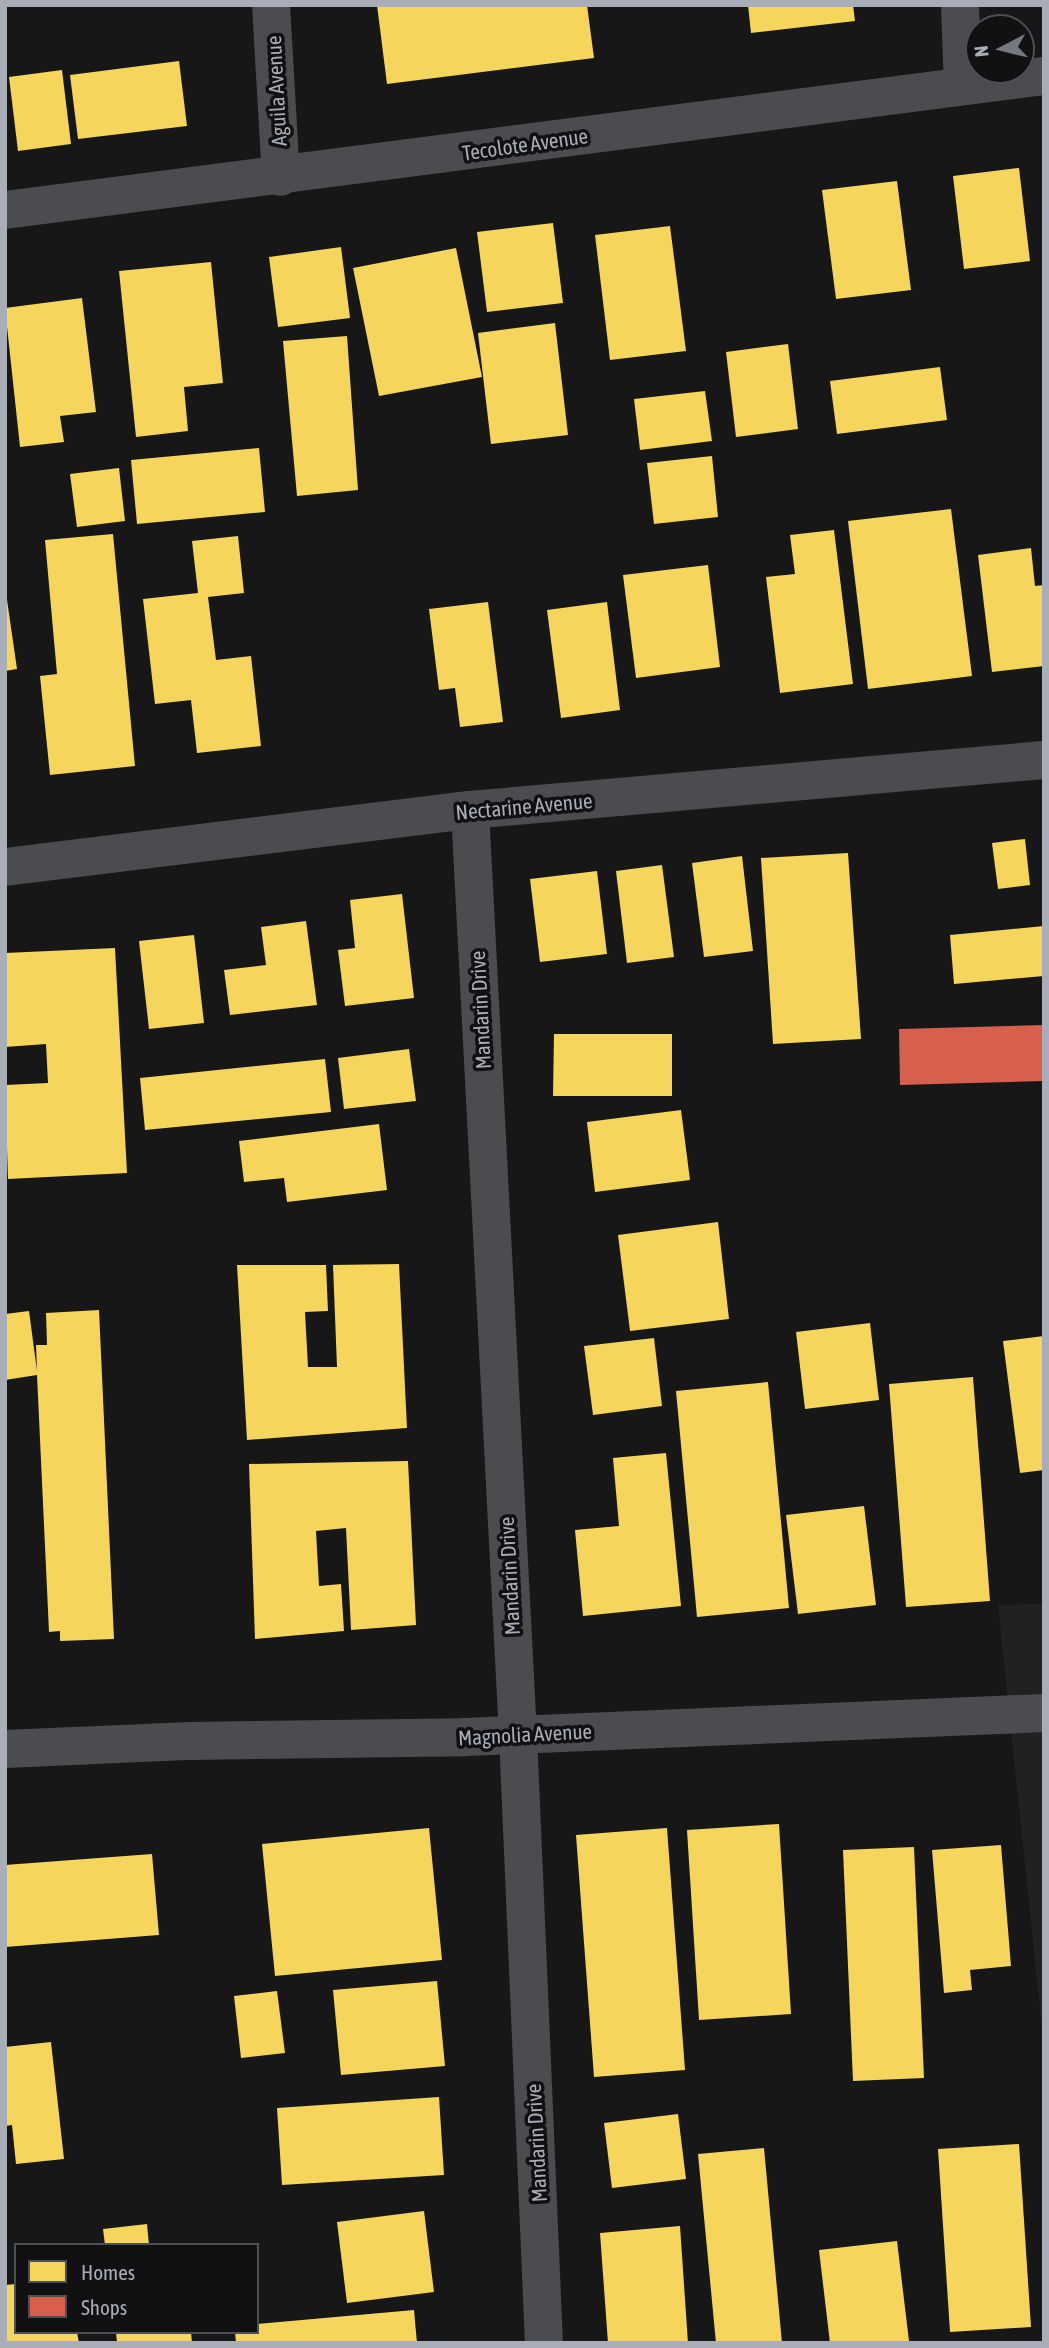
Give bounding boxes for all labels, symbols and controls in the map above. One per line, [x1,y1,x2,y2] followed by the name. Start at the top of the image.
[965,14,1035,84] north arrow
[261,35,291,147] street label: Aguila Avenue
[970,44,993,58] text: N
[461,123,589,165] street label: Tecolote Avenue
[455,787,593,825] street label: Nectarine Avenue
[464,950,496,1070] street label: Mandarin Drive
[493,1516,525,1636] street label: Mandarin Drive
[457,1718,593,1750] street label: Magnolia Avenue
[520,2083,552,2203] street label: Mandarin Drive
[14,2243,259,2334] legend
[81,2260,135,2284] text: Homes
[81,2295,127,2319] text: Shops

